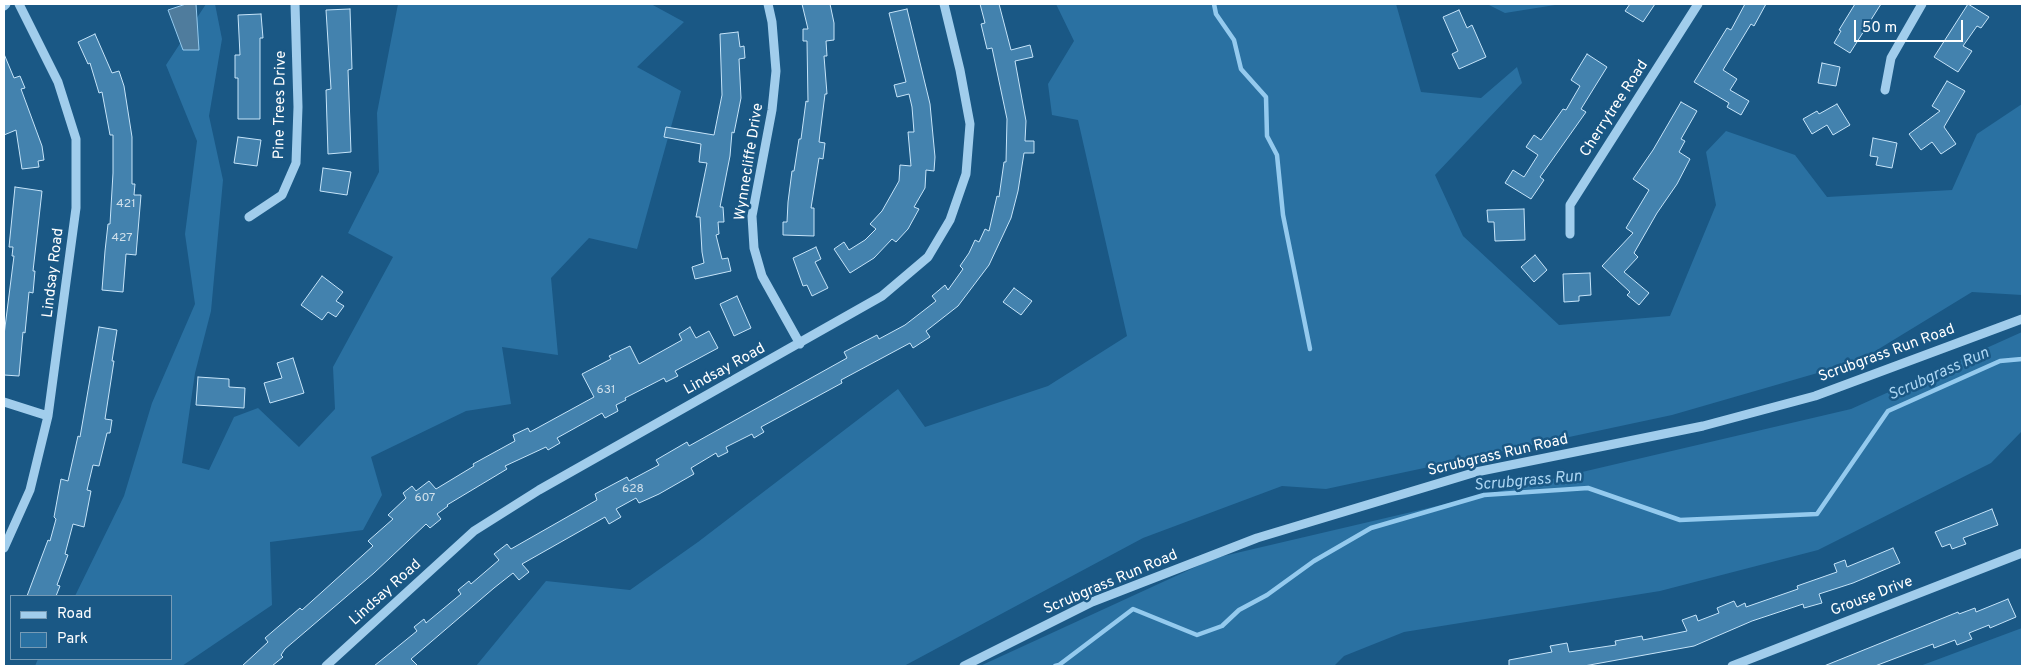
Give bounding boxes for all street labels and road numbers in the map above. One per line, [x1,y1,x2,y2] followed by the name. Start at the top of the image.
[271,50,291,160] street label: Pine Trees Drive
[1577,57,1653,161] street label: Cherrytree Road
[732,102,768,222] street label: Wynnecliffe Drive
[40,227,68,319] street label: Lindsay Road
[1816,321,1958,387] street label: Scrubgrass Run Road
[681,340,769,400] street label: Lindsay Road
[1426,431,1570,481] street label: Scrubgrass Run Road
[1041,547,1181,619] street label: Scrubgrass Run Road
[346,556,426,630] street label: Lindsay Road
[1828,573,1916,621] street label: Grouse Drive

